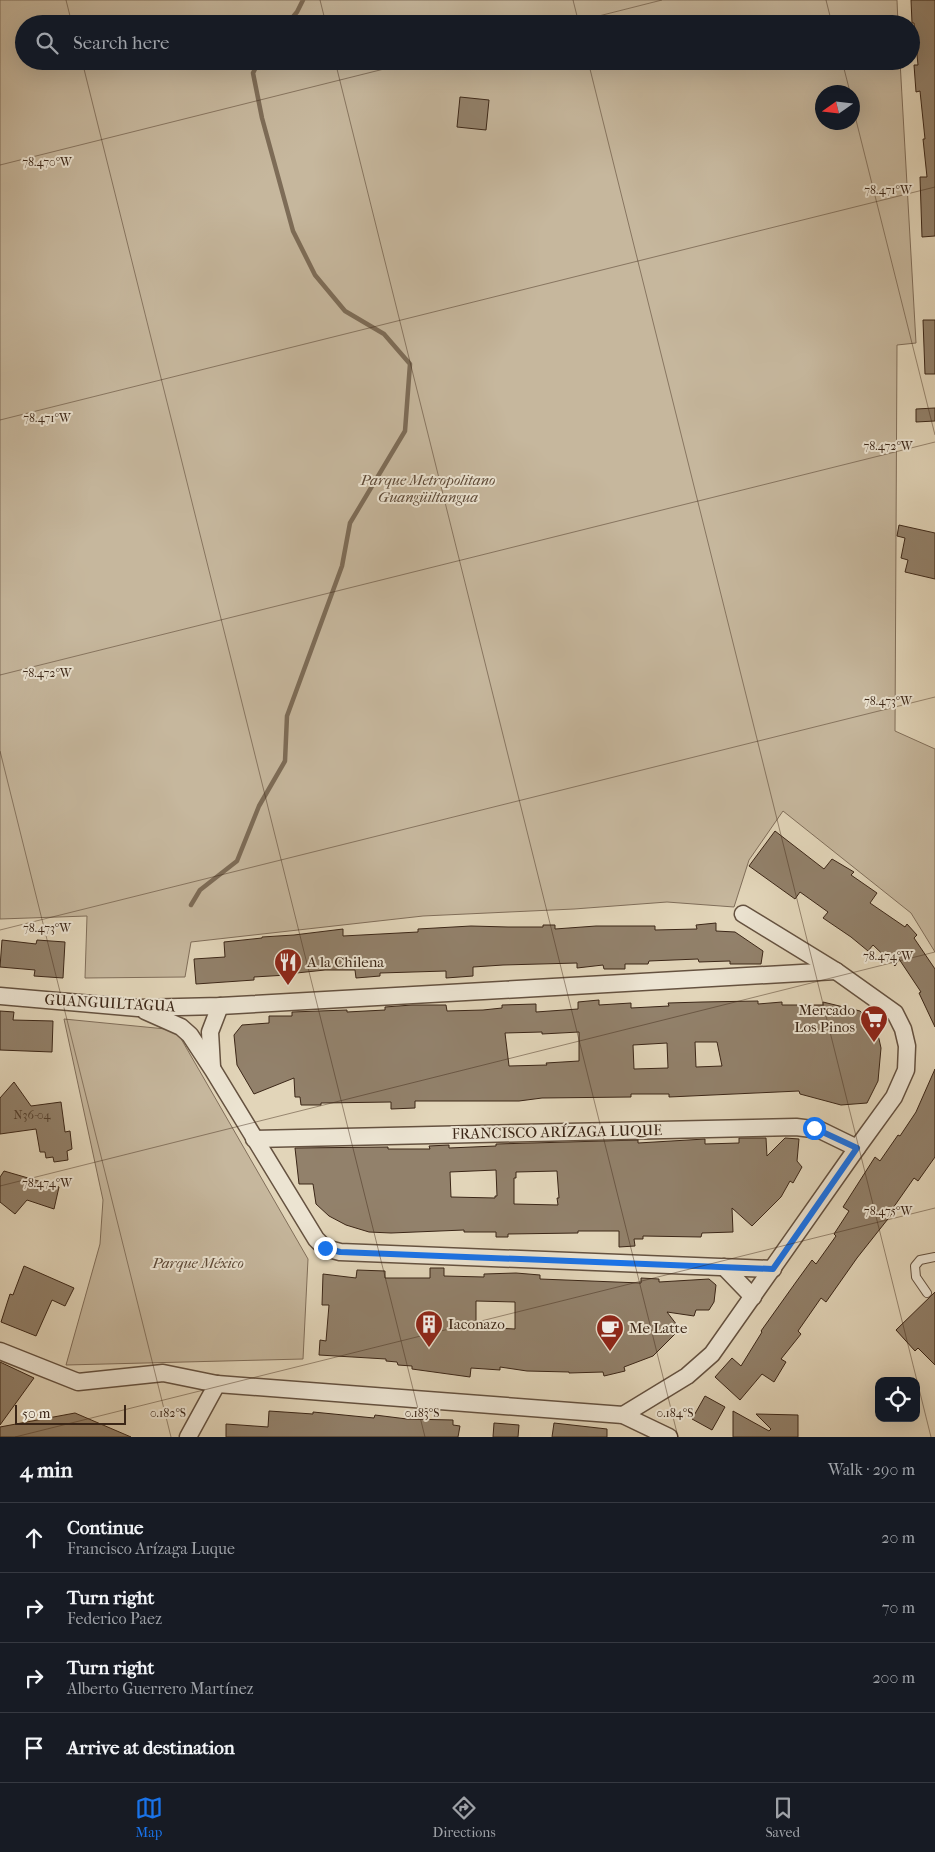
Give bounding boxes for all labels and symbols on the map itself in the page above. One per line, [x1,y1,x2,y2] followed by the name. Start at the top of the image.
[815,85,860,130] north arrow
[22,155,73,169] text: 78.470°W
[864,183,913,197] text: 78.471°W
[23,411,72,425] text: 78.471°W
[863,439,914,453] text: 78.472°W
[360,471,495,506] park label: Parque Metropolitano Guangüiltangua
[22,666,73,680] text: 78.472°W
[864,694,913,708] text: 78.473°W
[23,921,72,935] text: 78.473°W
[273,947,303,986] restaurant icon: A la Chilena
[863,949,914,963] text: 78.474°W
[306,953,385,971] place label: A la Chilena
[44,991,176,1015] street label: GUANGUILTAGUA
[794,1001,855,1036] place label: Mercado Los Pinos
[859,1004,889,1043] supermarket icon: Mercado Los Pinos
[13,1108,52,1122] house number: N36-04
[803,1117,826,1140] route start
[451,1121,663,1143] street label: FRANCISCO ARÍZAGA LUQUE
[22,1176,73,1190] text: 78.474°W
[864,1204,913,1218] text: 78.475°W
[314,1237,337,1260] route end
[151,1254,244,1272] park label: Parque México
[414,1309,444,1348] building icon: Iaconazo
[595,1313,625,1352] cafe icon: Me Latte
[448,1315,505,1333] place label: Iaconazo
[629,1319,688,1337] place label: Me Latte
[15,1402,126,1425] scale bar
[150,1406,186,1420] text: 0.182°S
[405,1406,439,1420] text: 0.183°S
[657,1406,693,1420] text: 0.184°S

